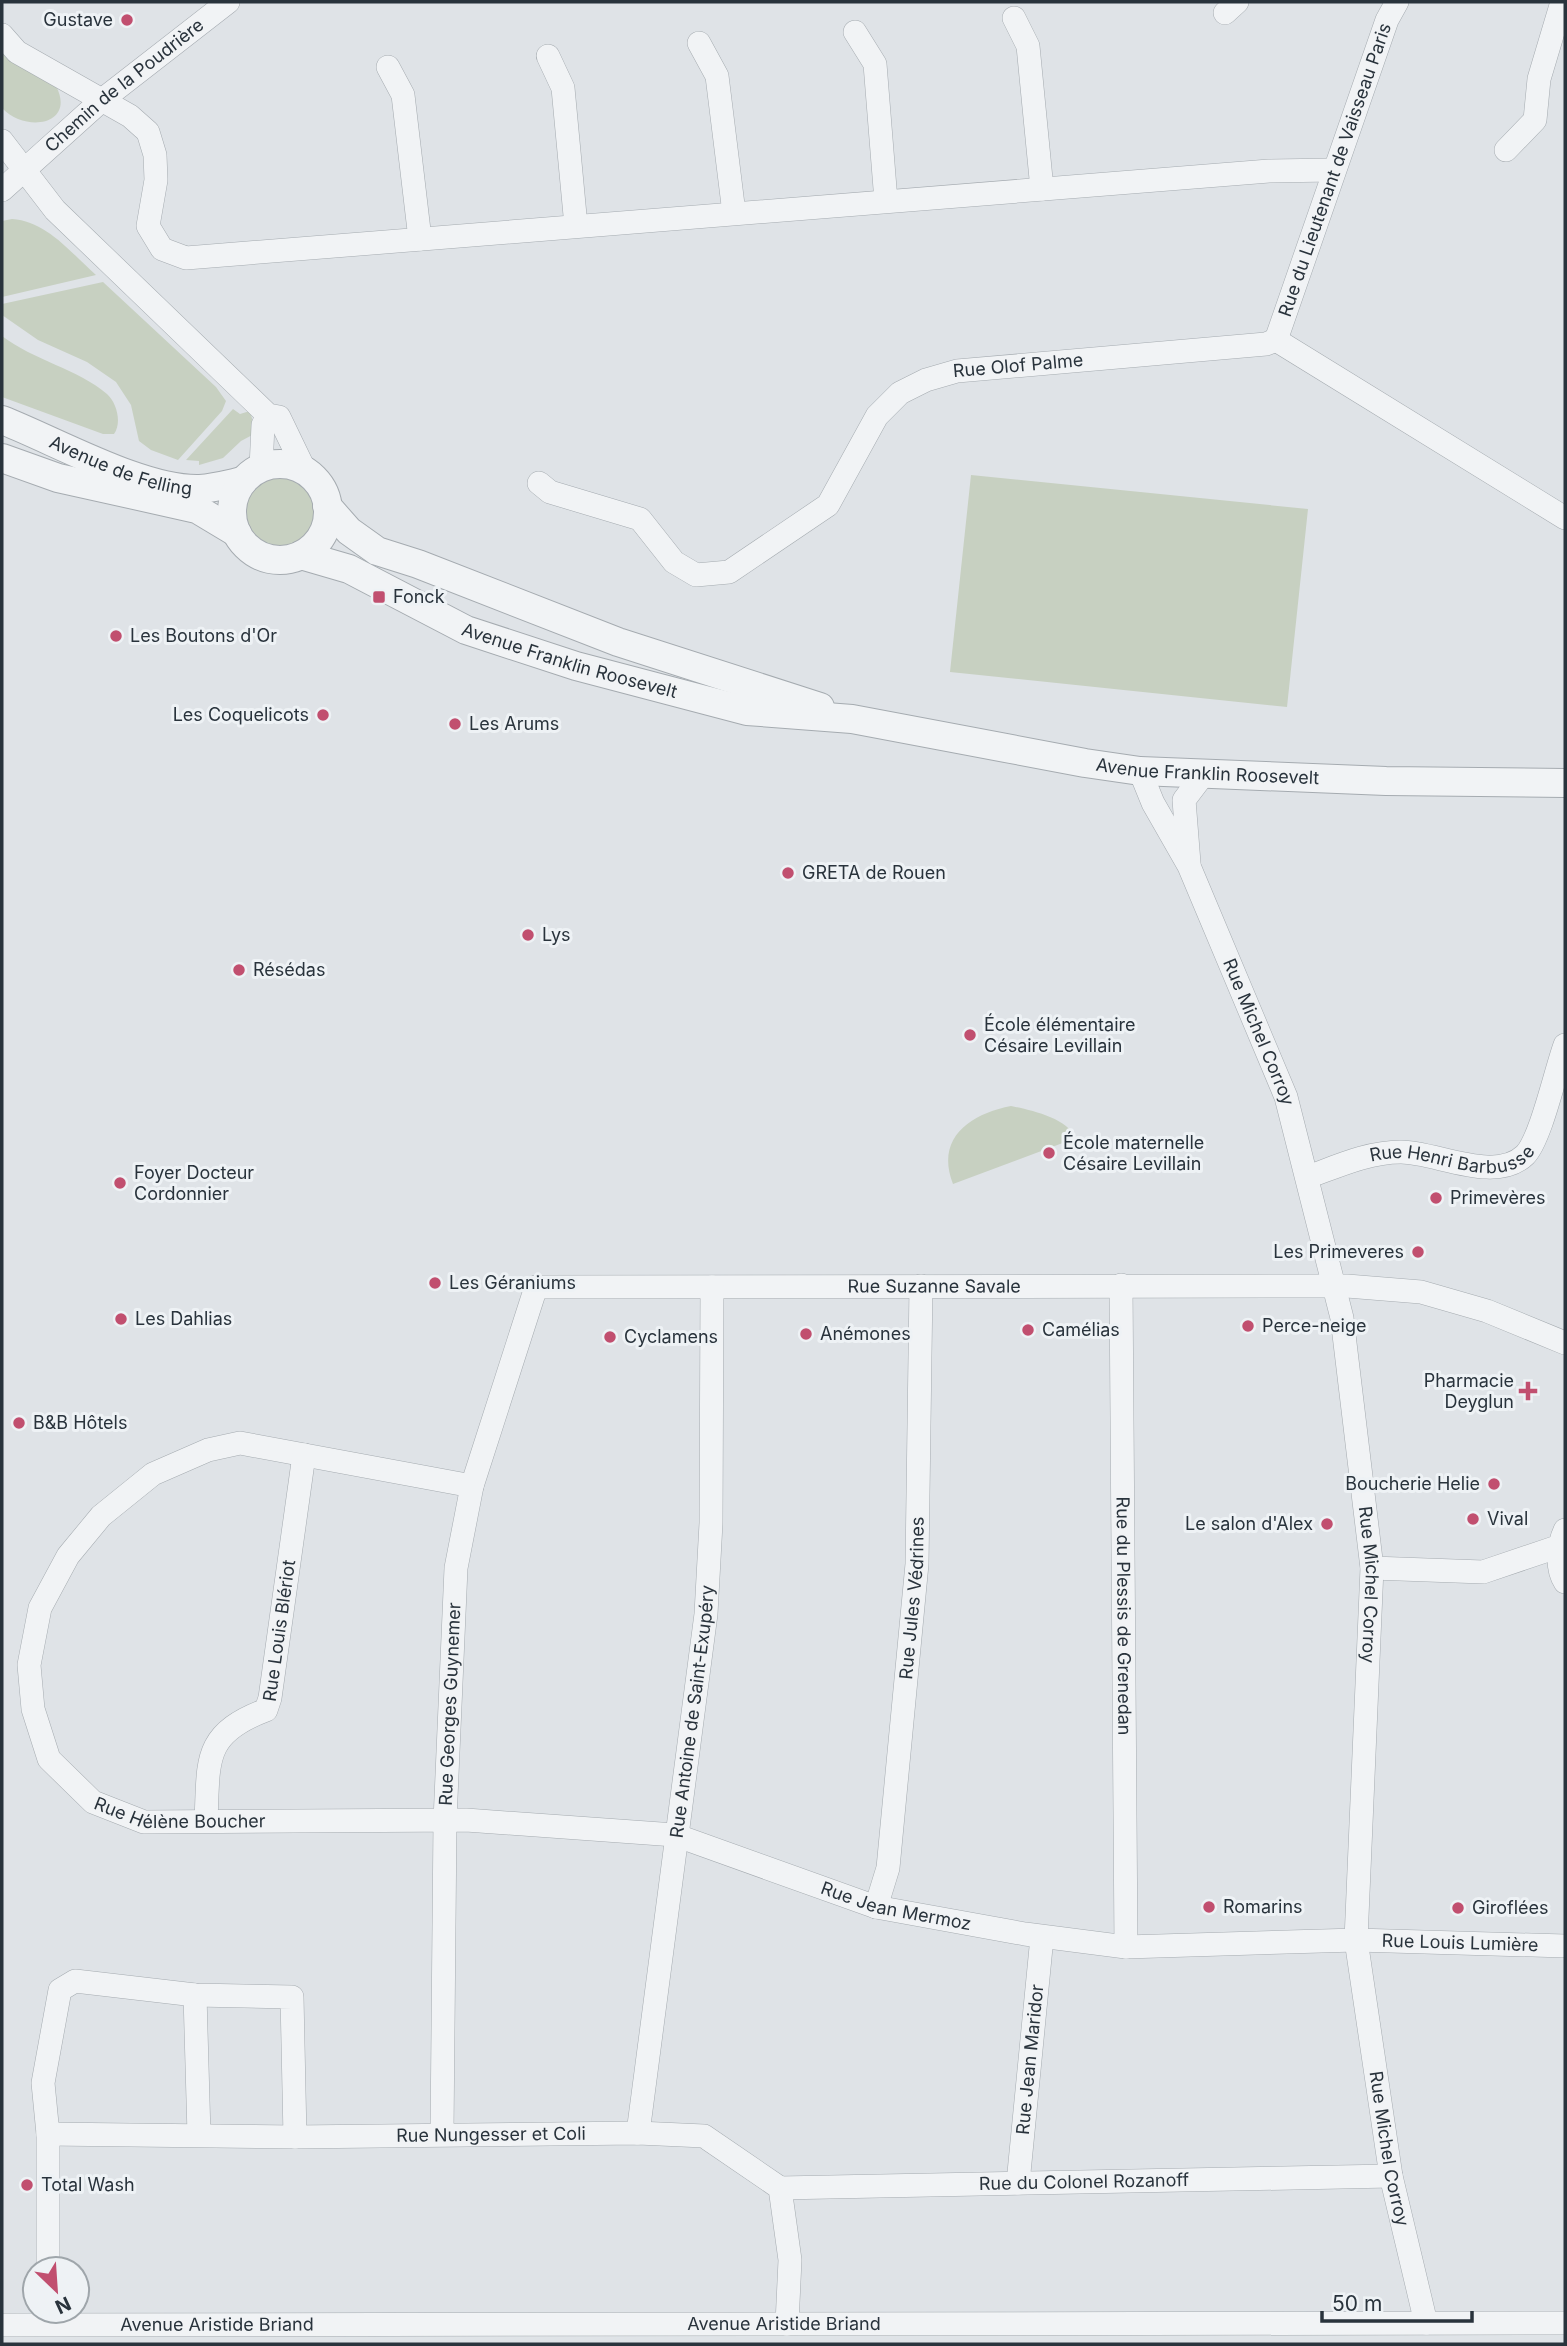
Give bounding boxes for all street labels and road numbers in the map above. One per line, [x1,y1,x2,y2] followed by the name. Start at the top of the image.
[40,14,208,156] street label: Chemin de la Poudrière
[1274,20,1395,319] street label: Rue du Lieutenant de Vaisseau Paris
[952,349,1084,381] street label: Rue Olof Palme
[46,431,193,499] street label: Avenue de Felling
[459,618,680,702] street label: Avenue Franklin Roosevelt
[1095,754,1320,788] street label: Avenue Franklin Roosevelt
[1219,955,1299,1107] street label: Rue Michel Corroy
[1368,1141,1539,1177] street label: Rue Henri Barbusse
[847,1275,1021,1297] street label: Rue Suzanne Savale
[1113,1496,1135,1735] street label: Rue du Plessis de Grenedan
[1355,1505,1383,1664] street label: Rue Michel Corroy
[895,1516,928,1680] street label: Rue Jules Védrines
[259,1558,299,1703] street label: Rue Louis Blériot
[666,1584,718,1839] street label: Rue Antoine de Saint-Exupéry
[435,1602,465,1806] street label: Rue Georges Guynemer
[91,1793,266,1832] street label: Rue Hélène Boucher
[818,1877,973,1934] street label: Rue Jean Mermoz
[1381,1930,1539,1955] street label: Rue Louis Lumière
[1012,1983,1047,2136] street label: Rue Jean Maridor
[1366,2069,1414,2228] street label: Rue Michel Corroy
[396,2123,586,2146] street label: Rue Nungesser et Coli
[979,2169,1190,2194] street label: Rue du Colonel Rozanoff
[687,2313,881,2334] street label: Avenue Aristide Briand
[120,2314,314,2335] street label: Avenue Aristide Briand

